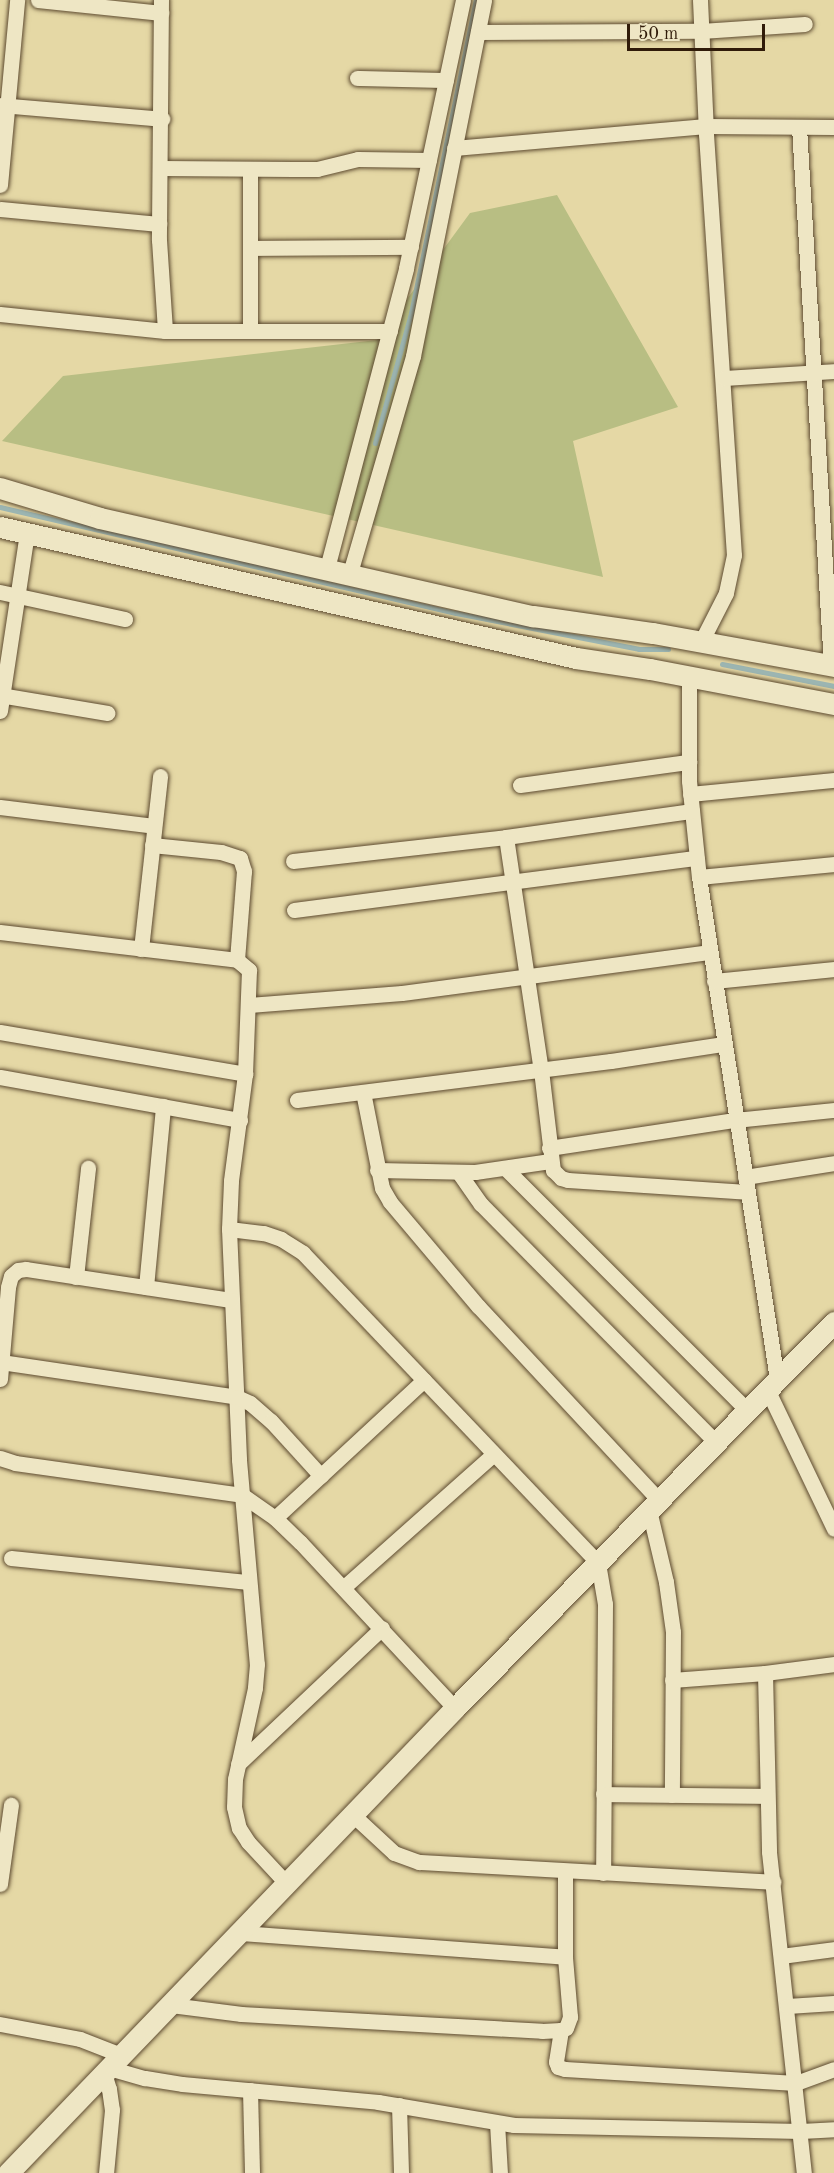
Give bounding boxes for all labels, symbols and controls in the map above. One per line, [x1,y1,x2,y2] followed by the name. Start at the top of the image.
[630,12,768,50] scale bar
[638,25,678,43] text: 50 m

